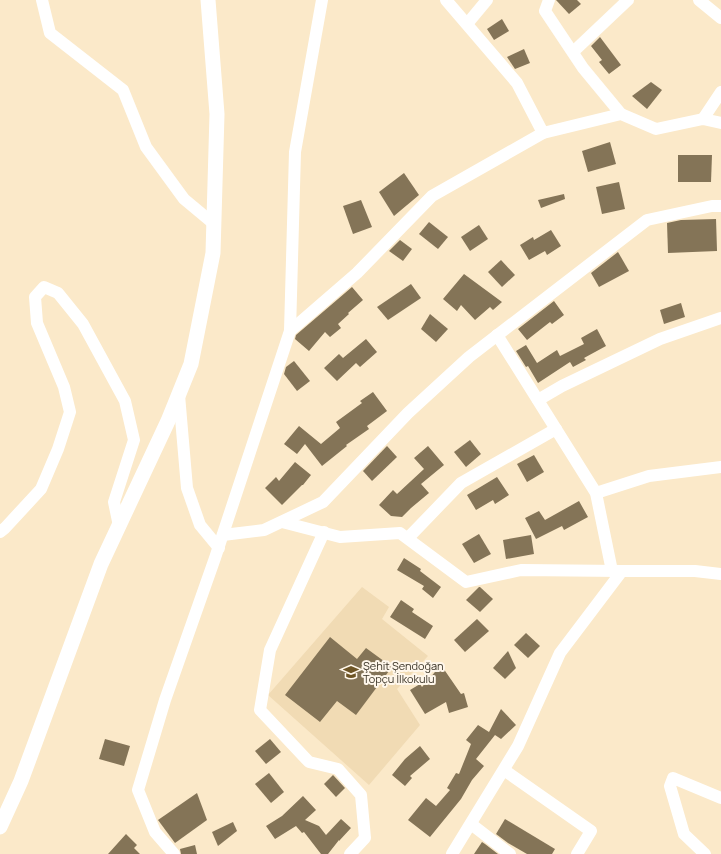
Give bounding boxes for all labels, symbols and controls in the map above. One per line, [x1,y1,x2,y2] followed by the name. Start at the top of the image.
[363,658,444,686] place label: Şehit Şendoğan Topçu İlkokulu
[342,663,360,681] school or university icon: Şehit Şendoğan Topçu İlkokulu

